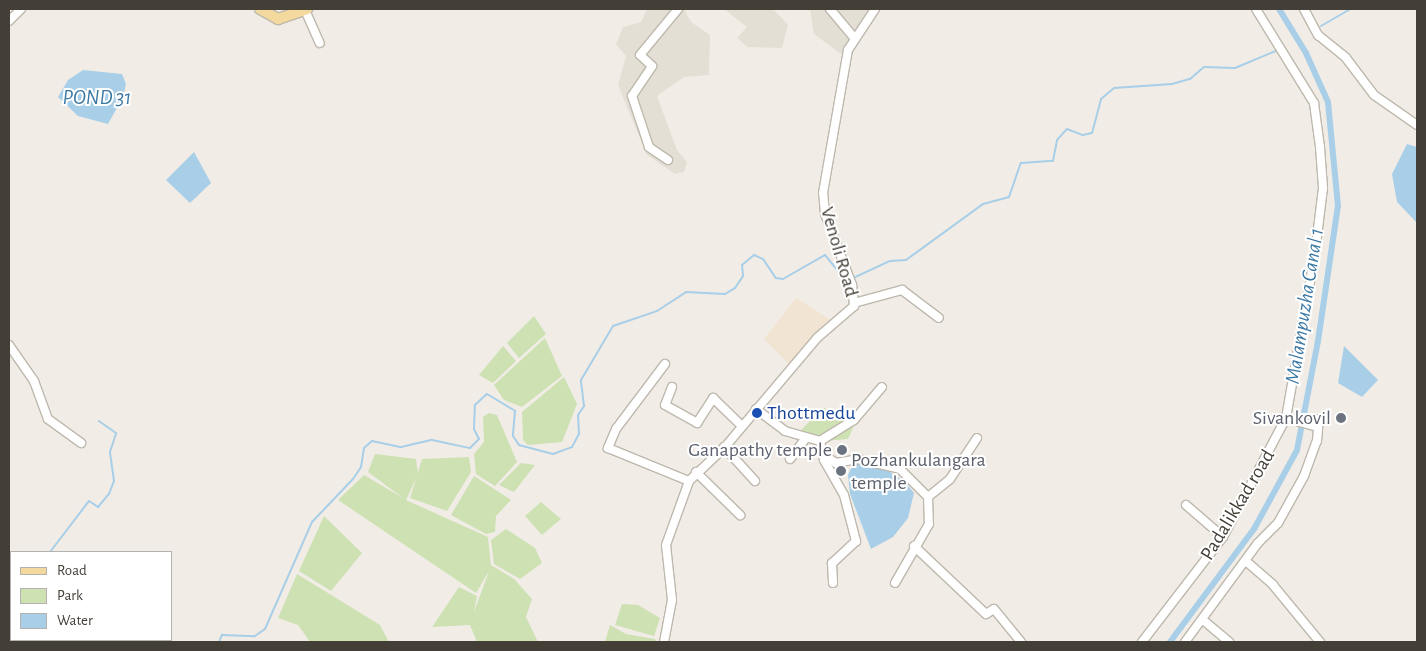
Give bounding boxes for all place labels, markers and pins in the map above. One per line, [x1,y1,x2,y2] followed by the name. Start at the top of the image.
[767,401,855,425] place label: Thottmedu
[1253,406,1331,430] place label: Sivankovil
[751,407,763,419] marker: Thottmedu
[1335,412,1347,424] marker: Sivankovil
[688,438,832,462] place label: Ganapathy temple
[836,444,848,456] marker: Ganapathy temple
[851,448,986,495] place label: Pozhankulangara temple
[835,465,847,477] marker: Pozhankulangara temple

